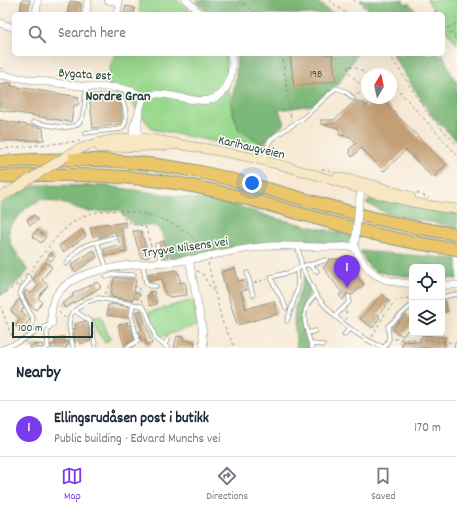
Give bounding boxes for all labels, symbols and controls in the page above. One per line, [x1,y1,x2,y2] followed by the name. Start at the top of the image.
[12,12,445,56] search box
[26,23,48,45] icon: search
[58,23,126,45] text: Search here
[58,64,112,87] street label: Bygata øst
[310,67,322,83] house number: 19B
[361,68,397,104] north arrow
[86,87,151,107] district label: Nordre Gran
[216,132,287,165] street label: Karihaugveien
[242,173,262,193] your location
[141,233,230,264] street label: Trygve Nilsens vei
[334,255,360,288] pin: 1
[409,264,445,336] map controls
[409,264,445,300] button: locate
[409,300,445,336] button: layers
[12,320,93,339] scale bar
[18,321,42,337] text: 100 m
[16,362,60,386] text: Nearby
[54,408,209,430] text: Ellingsrudåsen post i butikk
[28,419,30,438] text: 1
[414,419,441,438] text: 170 m
[54,430,220,449] text: Public building · Edvard Munchs vei
[61,465,83,505] tab: Map
[206,465,248,505] tab: Directions
[371,465,396,505] tab: Saved

